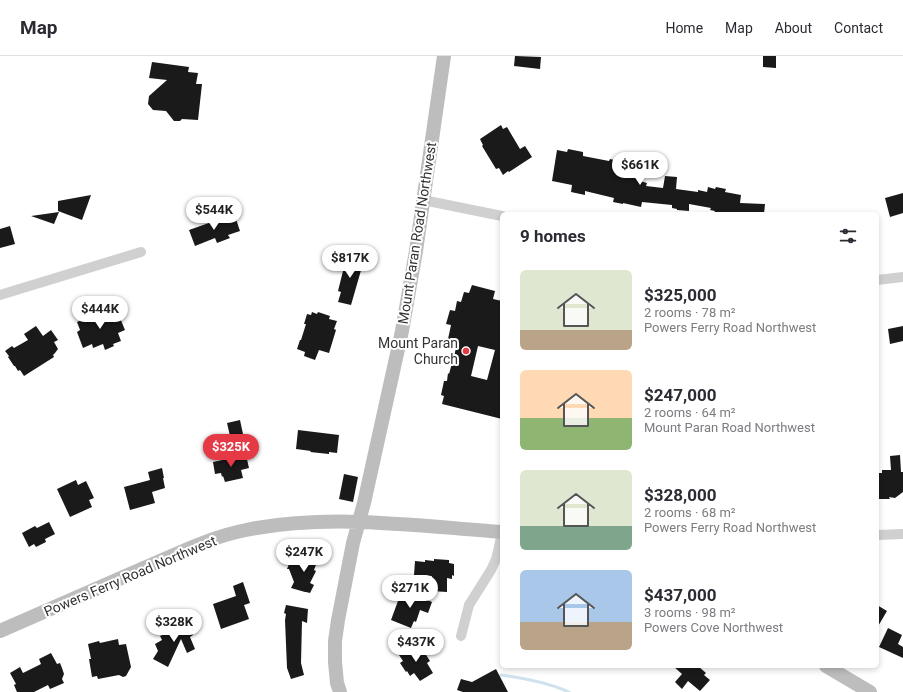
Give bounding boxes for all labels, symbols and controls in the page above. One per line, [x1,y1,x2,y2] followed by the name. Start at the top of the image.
[20,16,58,39] text: Map
[665,20,703,36] text: Home
[725,20,753,36] text: Map
[775,20,812,36] text: About
[834,20,883,36] text: Contact
[395,140,439,325] street label: Mount Paran Road Northwest
[612,152,668,186] pin: $661K
[621,157,659,172] text: $661K
[186,197,242,231] pin: $544K
[195,202,233,217] text: $544K
[837,225,859,247] icon: filters
[520,226,586,246] text: 9 homes
[322,245,378,279] pin: $817K
[331,250,369,265] text: $817K
[644,285,716,305] text: $325,000
[552,286,600,334] icon: home
[72,296,128,330] pin: $444K
[81,301,119,316] text: $444K
[644,305,736,320] text: 2 rooms · 78 m²
[644,320,816,335] text: Powers Ferry Road Northwest
[378,335,458,367] place label: Mount Paran Church
[461,346,471,356] marker: Mount Paran Church
[644,385,716,405] text: $247,000
[552,386,600,434] icon: home
[644,405,736,420] text: 2 rooms · 64 m²
[644,420,815,435] text: Mount Paran Road Northwest
[203,434,259,468] pin: $325K
[212,439,250,454] text: $325K
[644,485,716,505] text: $328,000
[552,486,600,534] icon: home
[644,505,736,520] text: 2 rooms · 68 m²
[644,520,816,535] text: Powers Ferry Road Northwest
[41,532,219,620] street label: Powers Ferry Road Northwest
[276,539,332,573] pin: $247K
[285,544,323,559] text: $247K
[382,575,438,609] pin: $271K
[391,580,429,595] text: $271K
[644,585,716,605] text: $437,000
[552,586,600,634] icon: home
[644,605,736,620] text: 3 rooms · 98 m²
[146,609,202,643] pin: $328K
[155,614,193,629] text: $328K
[644,620,783,635] text: Powers Cove Northwest
[388,629,444,663] pin: $437K
[397,634,435,649] text: $437K

